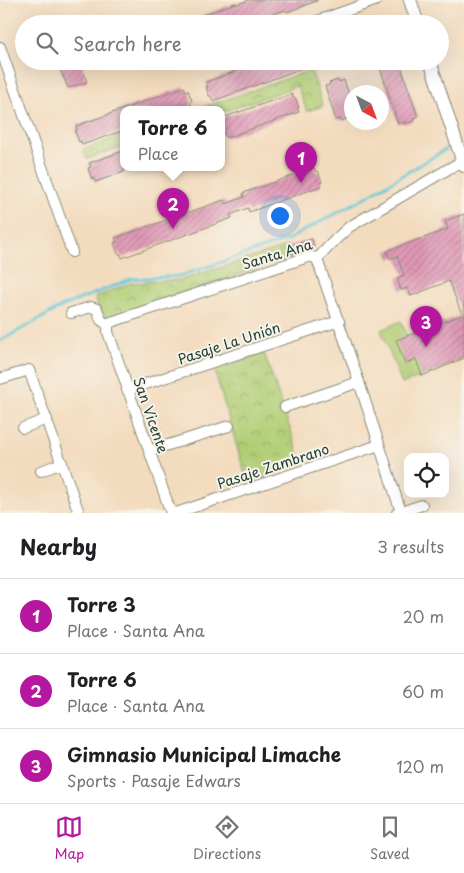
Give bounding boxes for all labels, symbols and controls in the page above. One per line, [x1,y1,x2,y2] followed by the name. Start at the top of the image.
[15,15,449,70] search box
[33,29,61,57] icon: search
[73,29,182,57] text: Search here
[344,85,389,130] north arrow
[120,106,225,171] popup
[138,113,207,141] text: Torre 6
[138,141,178,165] text: Place
[285,142,317,183] pin: 1
[157,188,189,229] pin: 2
[267,203,293,229] your location
[239,233,315,275] street label: Santa Ana
[410,306,442,347] pin: 3
[175,317,283,369] street label: Pasaje La Unión
[128,374,174,456] street label: San Vicente
[214,438,332,494] street label: Pasaje Zambrano
[404,453,449,498] map controls
[404,453,449,498] button: locate
[20,530,97,562] text: Nearby
[377,534,444,558] text: 3 results
[67,590,136,618] text: Torre 3
[32,604,40,628] text: 1
[403,604,444,628] text: 20 m
[67,618,205,642] text: Place · Santa Ana
[67,665,137,693] text: Torre 6
[30,679,42,703] text: 2
[402,679,444,703] text: 60 m
[67,693,205,717] text: Place · Santa Ana
[67,740,341,768] text: Gimnasio Municipal Limache
[31,754,41,778] text: 3
[397,754,444,778] text: 120 m
[67,768,241,792] text: Sports · Pasaje Edwars
[54,813,84,864] tab: Map
[193,813,261,864] tab: Directions
[370,813,410,864] tab: Saved

